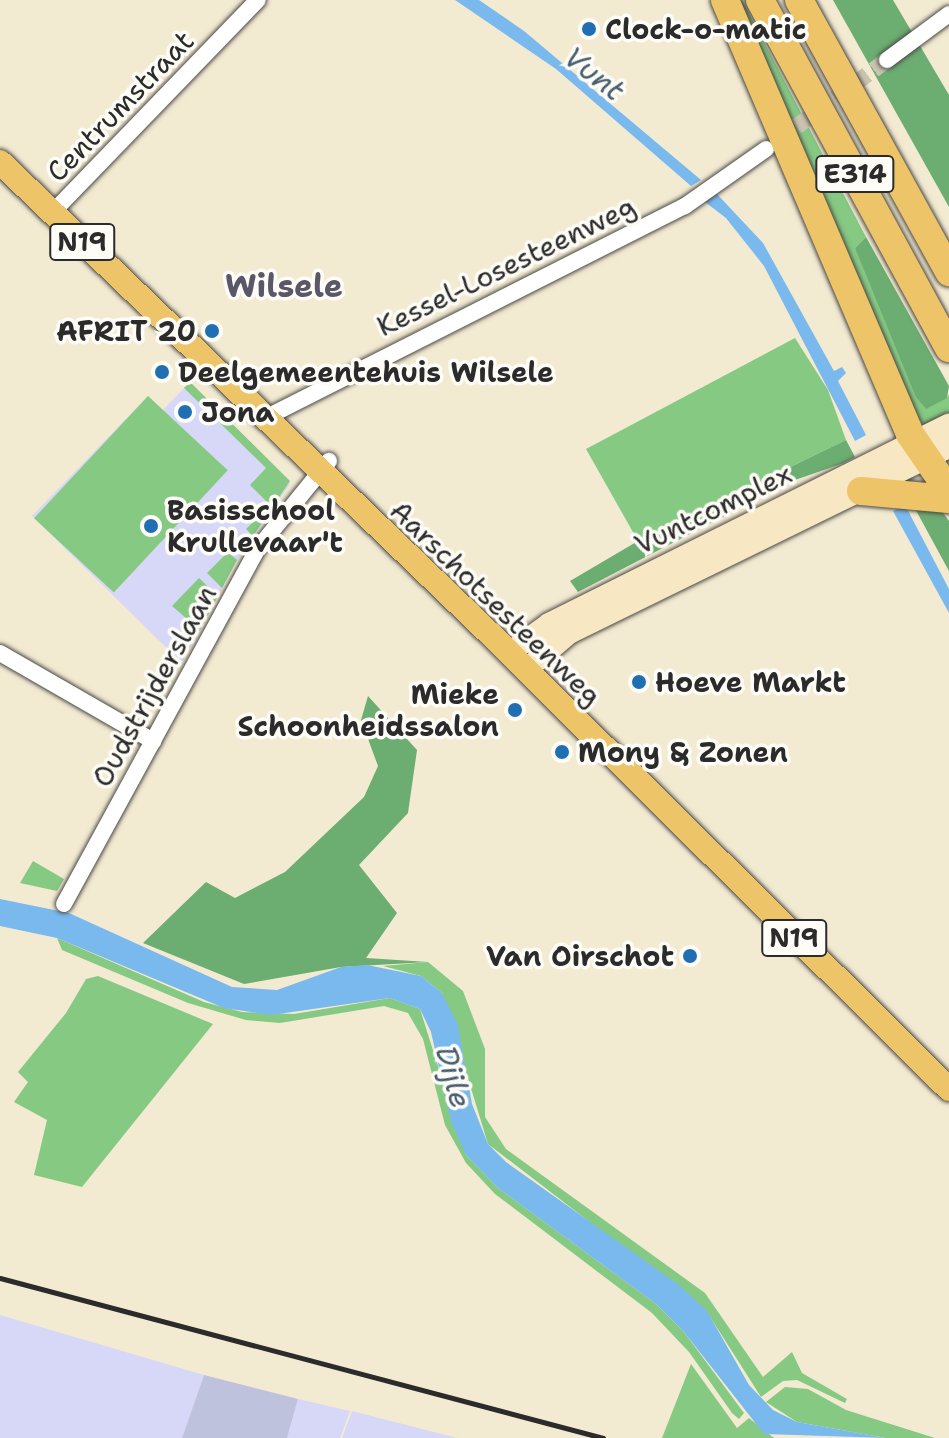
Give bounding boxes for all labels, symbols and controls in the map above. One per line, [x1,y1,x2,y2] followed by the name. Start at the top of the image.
[605,12,807,46] place label: Clock-o-matic
[580,20,598,38] marker: Clock-o-matic
[40,24,200,188] street label: Centrumstraat
[556,39,632,109] water label: Vunt
[815,152,895,196] road number: E314
[371,189,641,343] street label: Kessel-Losesteenweg
[48,220,116,264] road number: N19
[225,267,343,305] district label: Wilsele
[56,314,196,348] place label: AFRIT 20
[203,322,221,340] marker: AFRIT 20
[178,355,554,389] place label: Deelgemeentehuis Wilsele
[153,363,171,381] marker: Deelgemeentehuis Wilsele
[201,395,274,429] place label: Jona
[176,403,194,421] marker: Jona
[629,457,797,561] street label: Vuntcomplex
[167,493,343,559] place label: Basisschool Krullevaar't
[383,493,609,713] street label: Aarschotsesteenweg
[142,517,160,535] marker: Basisschool Krullevaar't
[85,579,223,793] street label: Oudstrijderslaan
[655,665,846,699] place label: Hoeve Markt
[630,673,648,691] marker: Hoeve Markt
[238,677,499,743] place label: Mieke Schoonheidssalon
[506,701,524,719] marker: Mieke Schoonheidssalon
[578,735,788,769] place label: Mony & Zonen
[553,743,571,761] marker: Mony & Zonen
[760,916,828,960] road number: N19
[486,939,674,973] place label: Van Oirschot
[681,947,699,965] marker: Van Oirschot
[427,1042,479,1112] water label: Dijle

